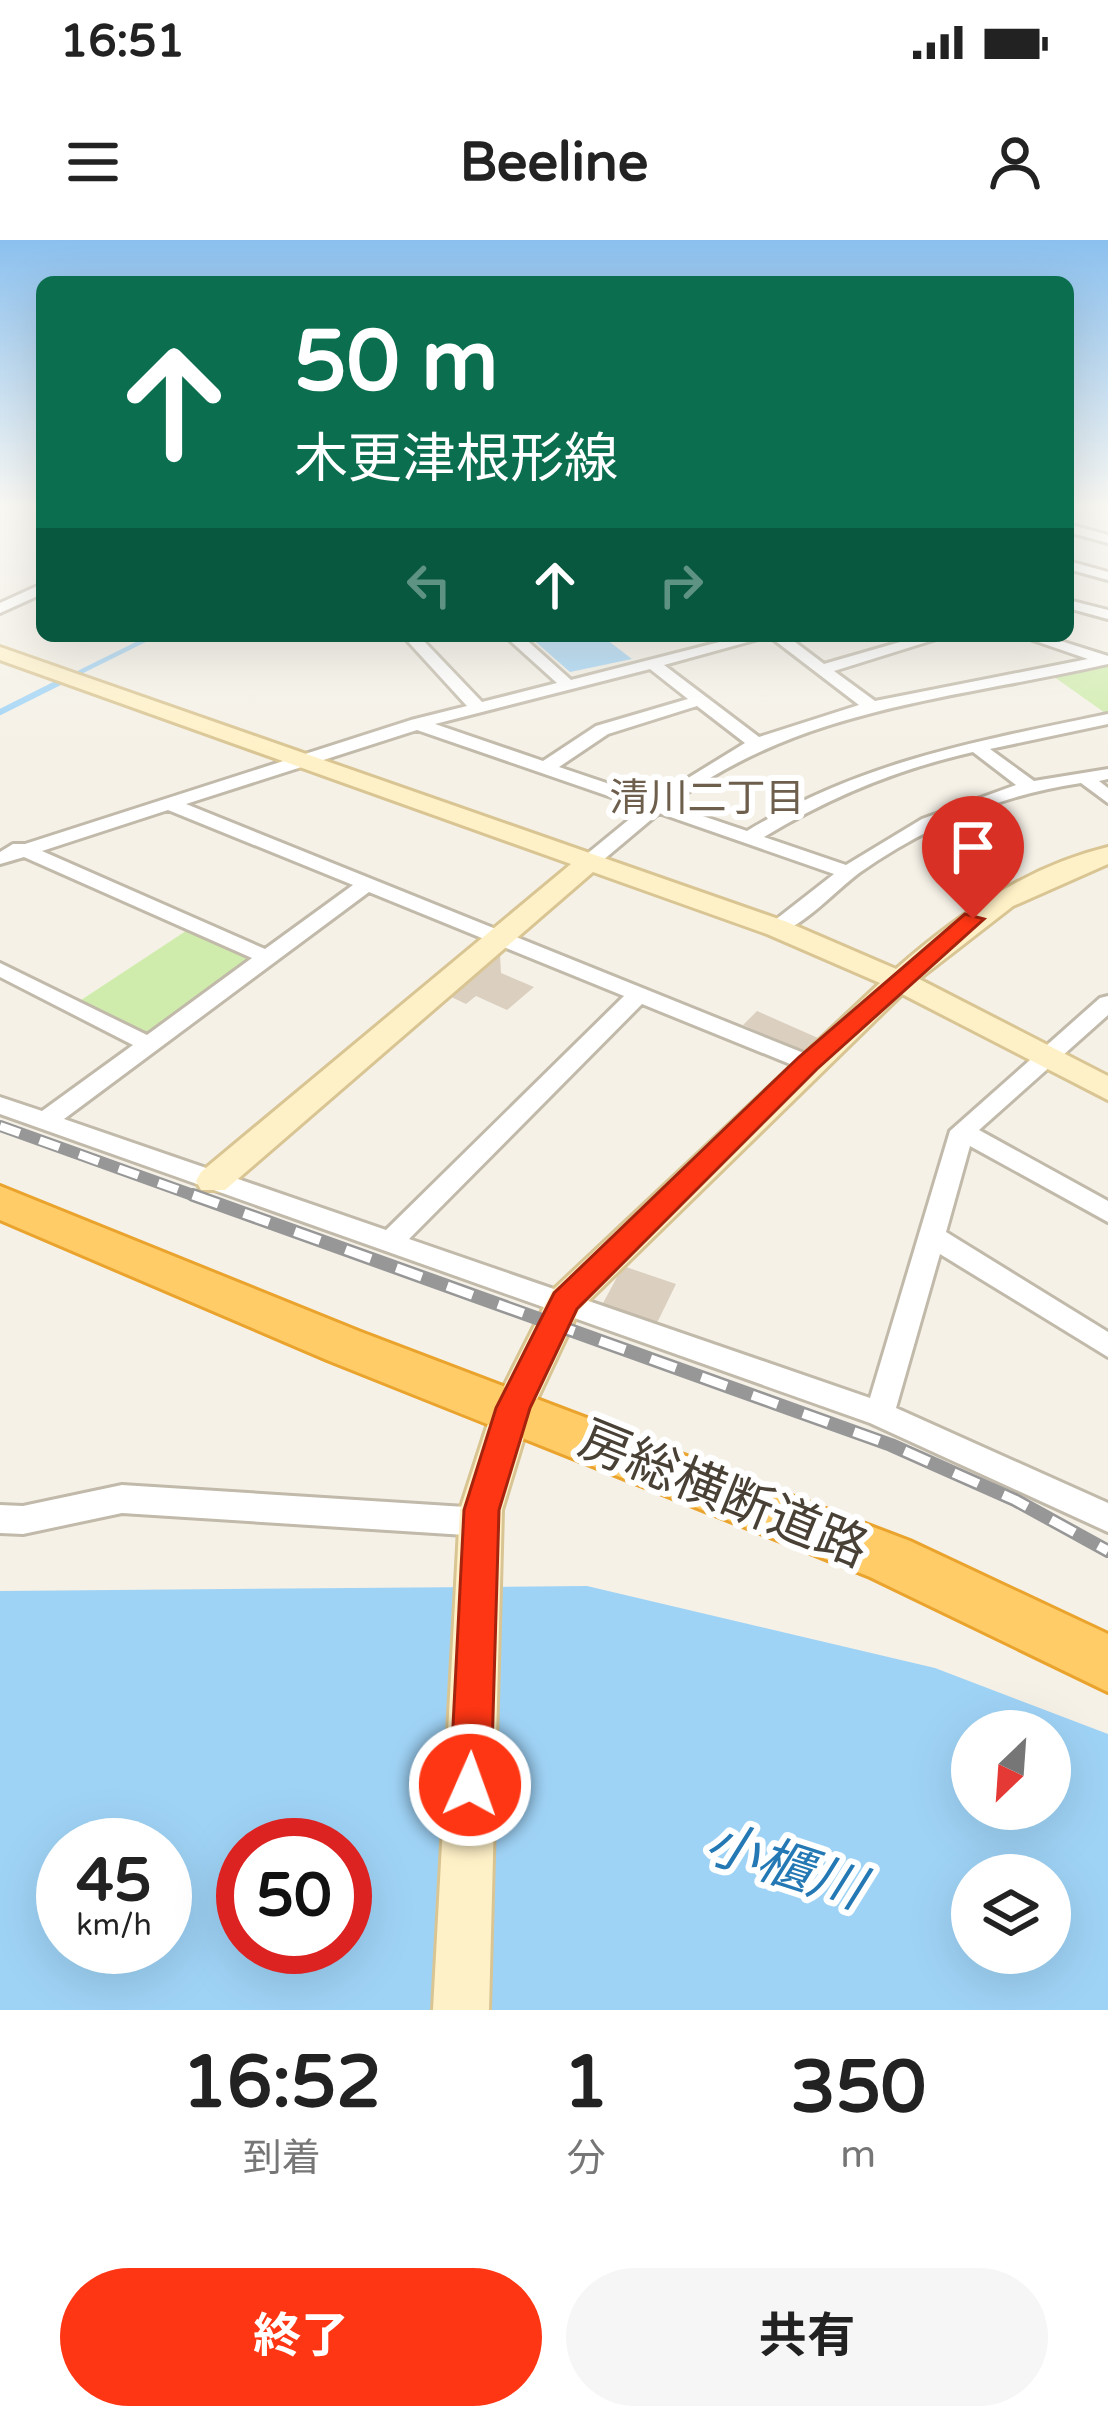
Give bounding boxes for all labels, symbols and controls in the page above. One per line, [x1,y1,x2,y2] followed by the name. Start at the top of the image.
[60,15,185,69] text: 16:51
[60,129,126,195] icon: menu
[982,129,1048,195] icon: person
[460,130,648,195] text: Beeline
[294,312,498,413] text: 50 m
[96,324,252,480] icon: ahead
[294,427,618,492] text: 木更津根形線
[396,552,462,618] icon: left
[522,552,588,618] icon: ahead
[648,552,714,618] icon: right
[609,775,805,822] district label: 清川二丁目
[922,796,1024,919] pin
[940,814,1006,880] icon: arrive
[570,1409,877,1581] street label: 房総横断道路
[951,1710,1071,1830] north arrow
[951,1710,1071,1974] map controls
[407,1722,533,1848] position arrow
[697,1810,876,1924] water label: 小櫃川
[216,1818,372,1974] speed limit sign: 50
[76,1845,152,1917] text: 45
[951,1854,1071,1974] button: layers
[76,1907,152,1944] text: km/h
[182,2040,381,2127] text: 16:52
[563,2040,609,2127] text: 1
[790,2045,926,2132] text: 350
[840,2131,876,2178] text: m
[243,2135,321,2182] text: 到着
[566,2135,605,2182] text: 分
[60,2268,542,2406] button: 終了
[566,2268,1048,2406] button: 共有

